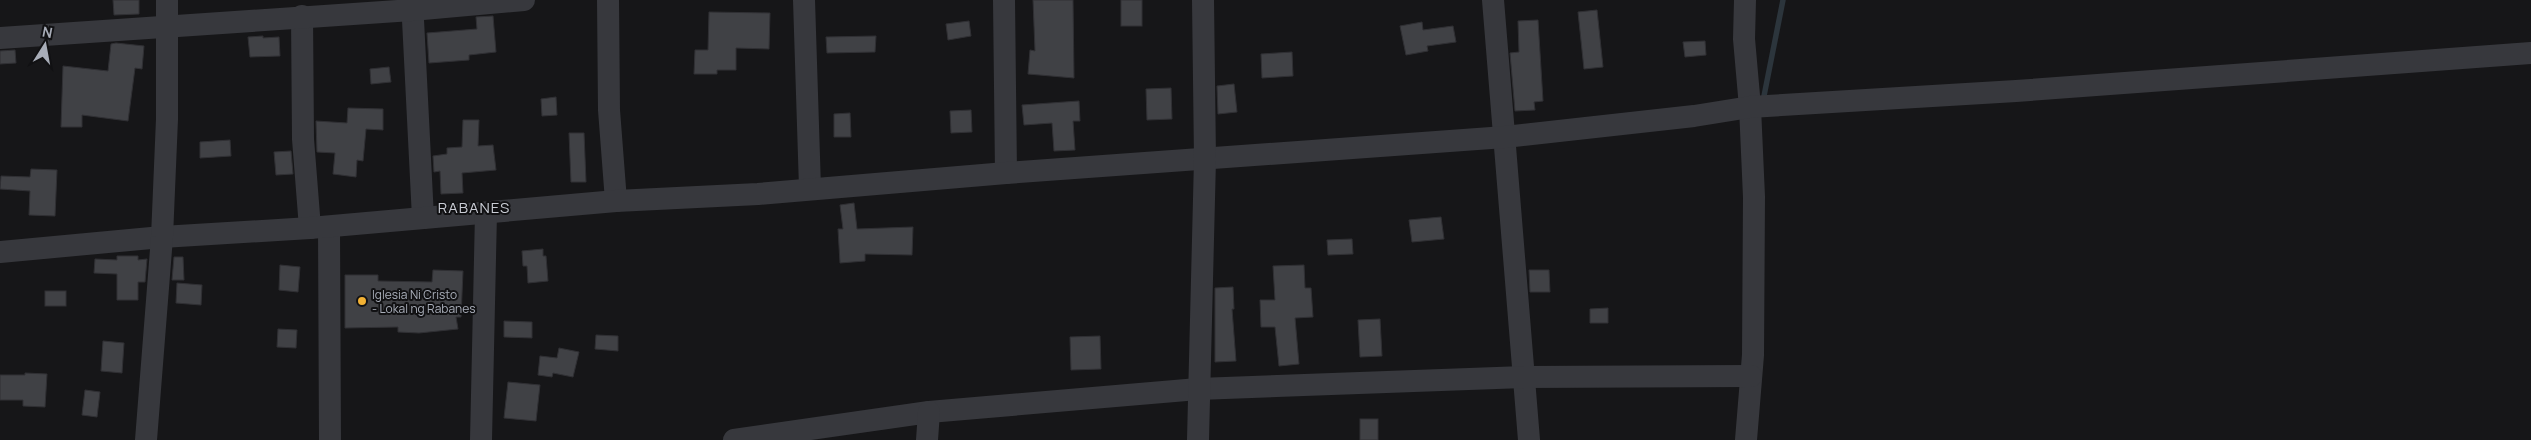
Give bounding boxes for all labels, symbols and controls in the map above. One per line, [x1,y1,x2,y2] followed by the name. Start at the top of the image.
[20,20,70,70] north arrow
[41,21,54,42] text: N
[438,197,510,218] district label: RABANES
[372,286,476,317] place label: Iglesia Ni Cristo - Lokal ng Rabanes
[356,295,368,307] marker: Iglesia Ni Cristo - Lokal ng Rabanes

